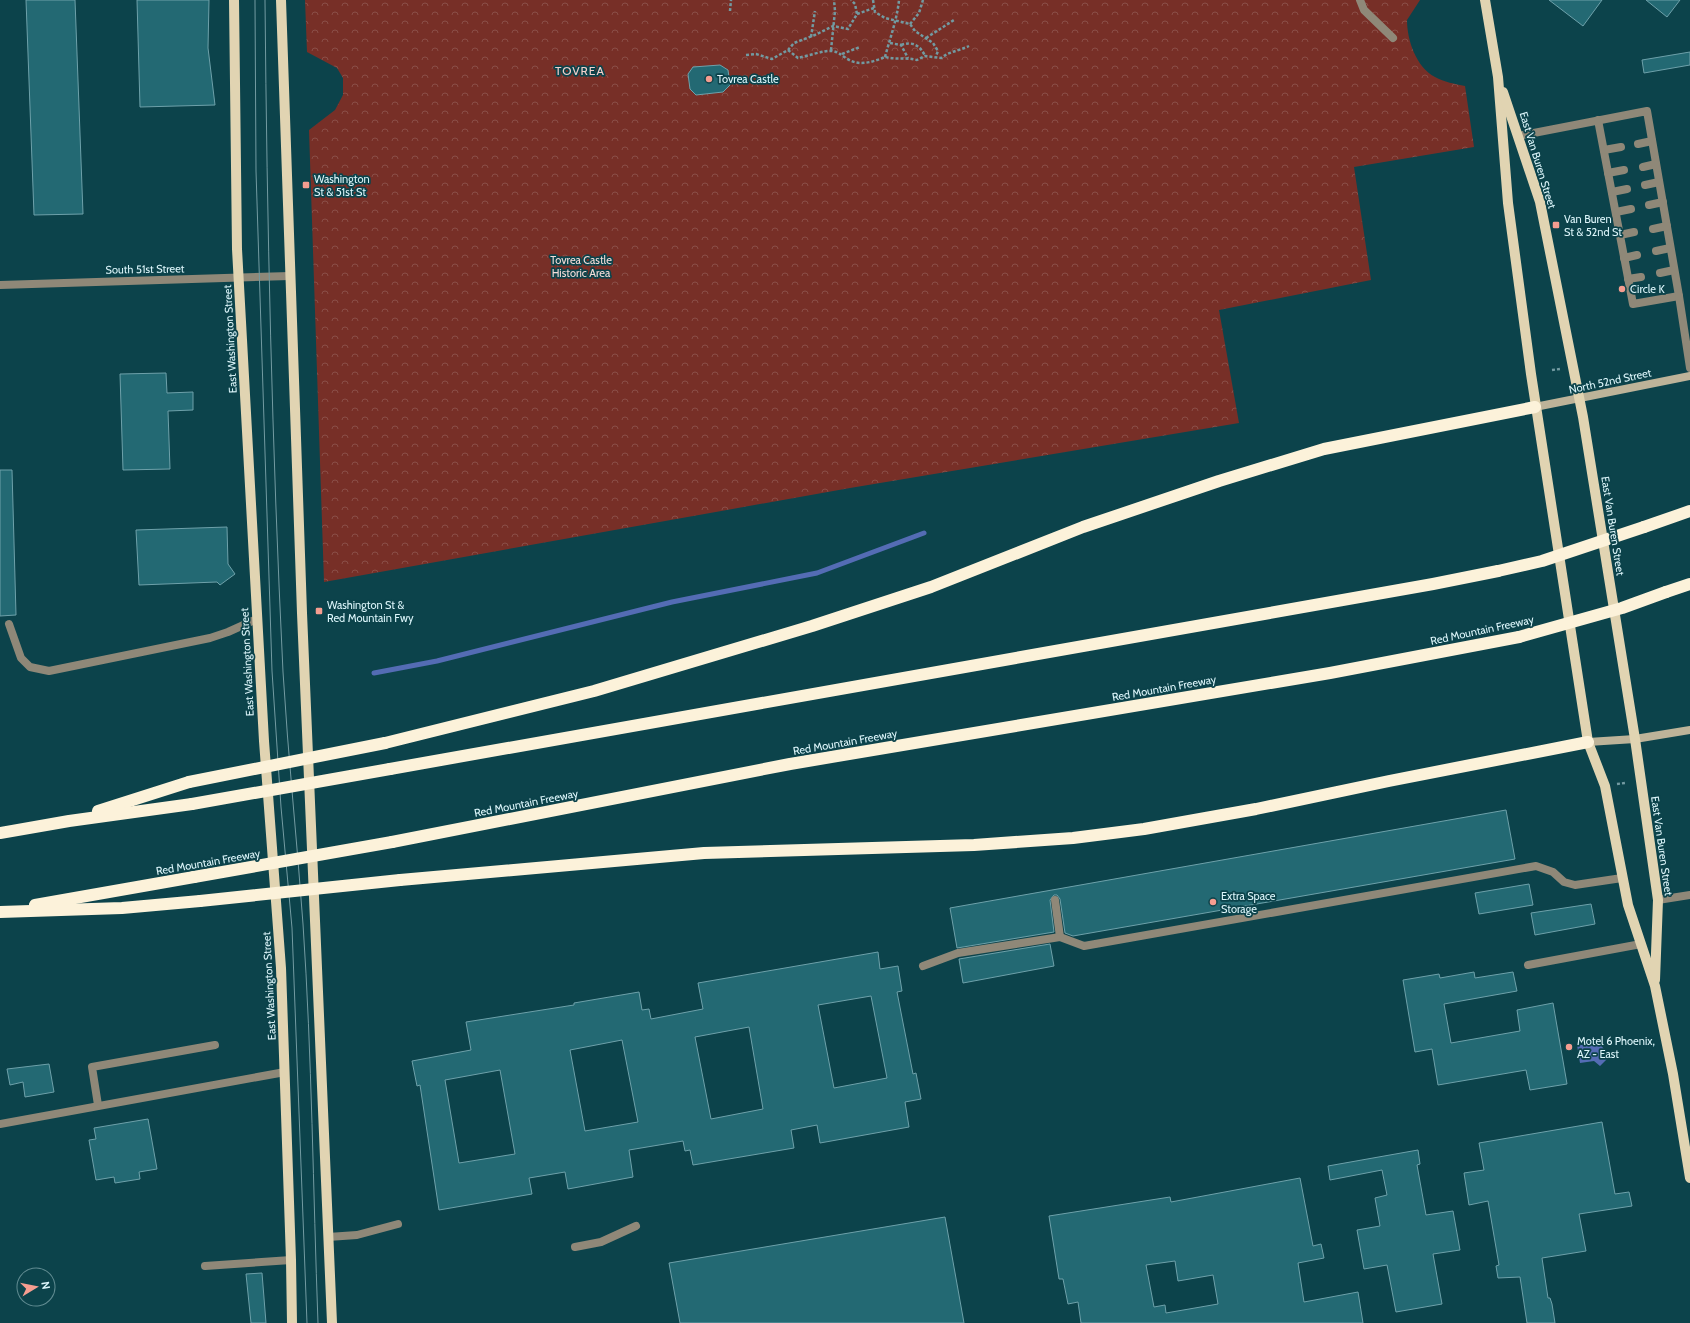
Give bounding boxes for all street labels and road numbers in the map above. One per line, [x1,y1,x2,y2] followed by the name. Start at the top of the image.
[1517,110,1559,210] street label: East Van Buren Street
[105,261,185,277] street label: South 51st Street
[220,284,240,394] street label: East Washington Street
[1567,365,1653,397] street label: North 52nd Street
[1598,475,1628,577] street label: East Van Buren Street
[237,607,257,717] street label: East Washington Street
[1429,612,1536,648] street label: Red Mountain Freeway
[1111,672,1218,704] street label: Red Mountain Freeway
[792,726,899,758] street label: Red Mountain Freeway
[473,786,580,820] street label: Red Mountain Freeway
[1648,795,1676,897] street label: East Van Buren Street
[155,846,262,878] street label: Red Mountain Freeway
[259,931,279,1041] street label: East Washington Street

